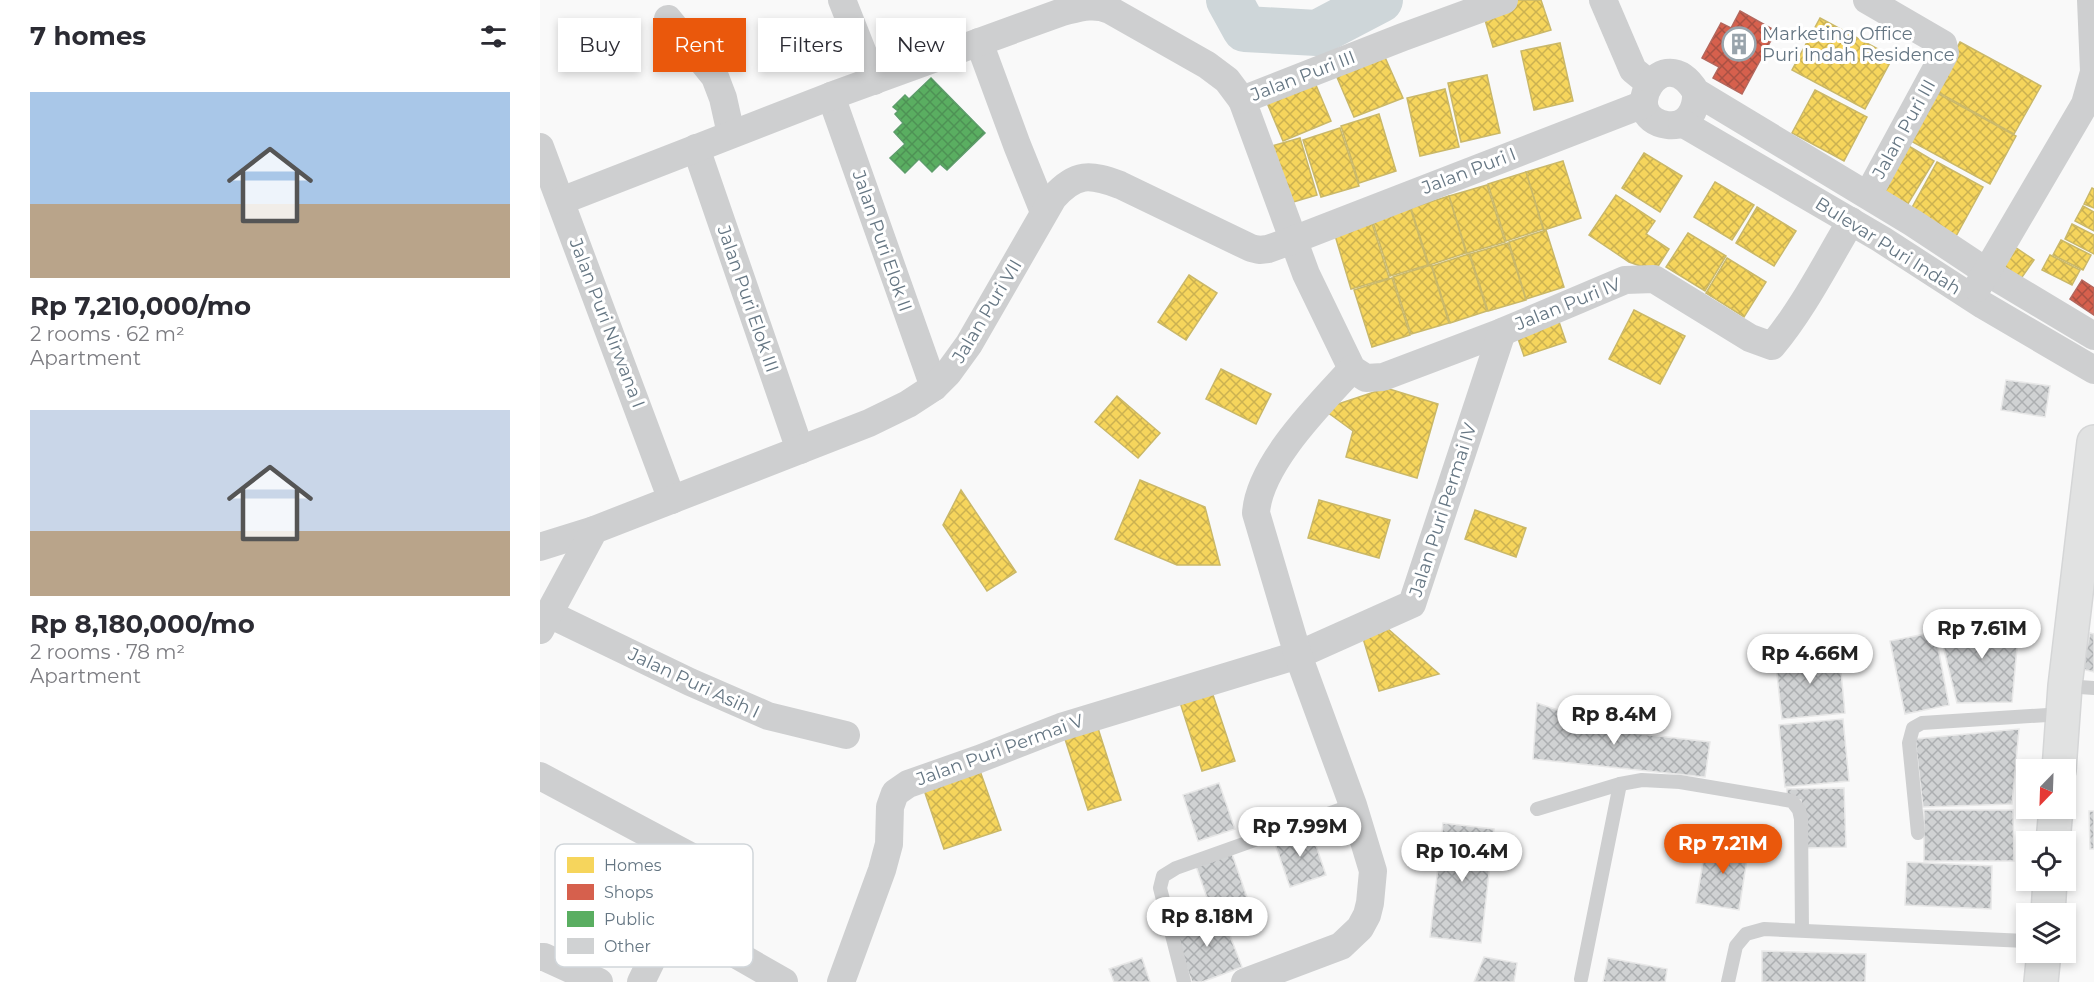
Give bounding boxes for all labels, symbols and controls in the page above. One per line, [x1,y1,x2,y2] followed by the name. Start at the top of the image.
[558,18,641,72] chip: Buy
[653,18,746,72] chip: Rent
[758,18,864,72] chip: Filters
[876,18,966,72] chip: New
[30,20,146,52] text: 7 homes
[477,20,510,53] icon: filters
[1762,23,1955,66] place label: Marketing Office Puri Indah Residence
[1721,26,1757,62] building icon: Marketing Office Puri Indah Residence
[1247,46,1358,106] street label: Jalan Puri III
[1867,76,1940,183] street label: Jalan Puri III
[216,131,324,239] icon: home
[1418,143,1519,199] street label: Jalan Puri I
[847,166,917,315] street label: Jalan Puri Elok II
[1811,192,1965,300] street label: Bulevar Puri Indah
[712,222,783,375] street label: Jalan Puri Elok III
[564,234,649,411] street label: Jalan Puri Nirwana I
[947,255,1027,368] street label: Jalan Puri VII
[1511,273,1624,335] street label: Jalan Puri IV
[30,290,251,322] text: Rp 7,210,000/mo
[30,322,185,346] text: 2 rooms · 62 m²
[30,346,141,370] text: Apartment
[1404,420,1482,601] street label: Jalan Puri Permai IV
[216,449,324,557] icon: home
[30,608,255,640] text: Rp 8,180,000/mo
[1920,609,2044,660] pin: Rp 7.61M
[1937,616,2027,640] text: Rp 7.61M
[1748,634,1872,685] pin: Rp 4.66M
[30,640,185,664] text: 2 rooms · 78 m²
[1761,641,1859,665] text: Rp 4.66M
[624,643,763,723] street label: Jalan Puri Asih I
[30,664,141,688] text: Apartment
[1559,695,1669,746] pin: Rp 8.4M
[1571,702,1657,726] text: Rp 8.4M
[913,709,1087,791] street label: Jalan Puri Permai V
[2016,759,2076,819] north arrow
[2016,759,2076,963] map controls
[1238,807,1362,858] pin: Rp 7.99M
[1252,814,1348,838] text: Rp 7.99M
[1661,824,1785,875] pin: Rp 7.21M
[1678,831,1768,855] text: Rp 7.21M
[2016,831,2076,891] button: locate
[1400,832,1524,883] pin: Rp 10.4M
[1415,839,1509,863] text: Rp 10.4M
[555,844,753,967] legend
[604,856,662,875] text: Homes
[604,883,654,902] text: Shops
[1145,897,1269,948] pin: Rp 8.18M
[2016,903,2076,963] button: layers
[1161,904,1253,928] text: Rp 8.18M
[604,910,655,929] text: Public
[604,937,651,956] text: Other

